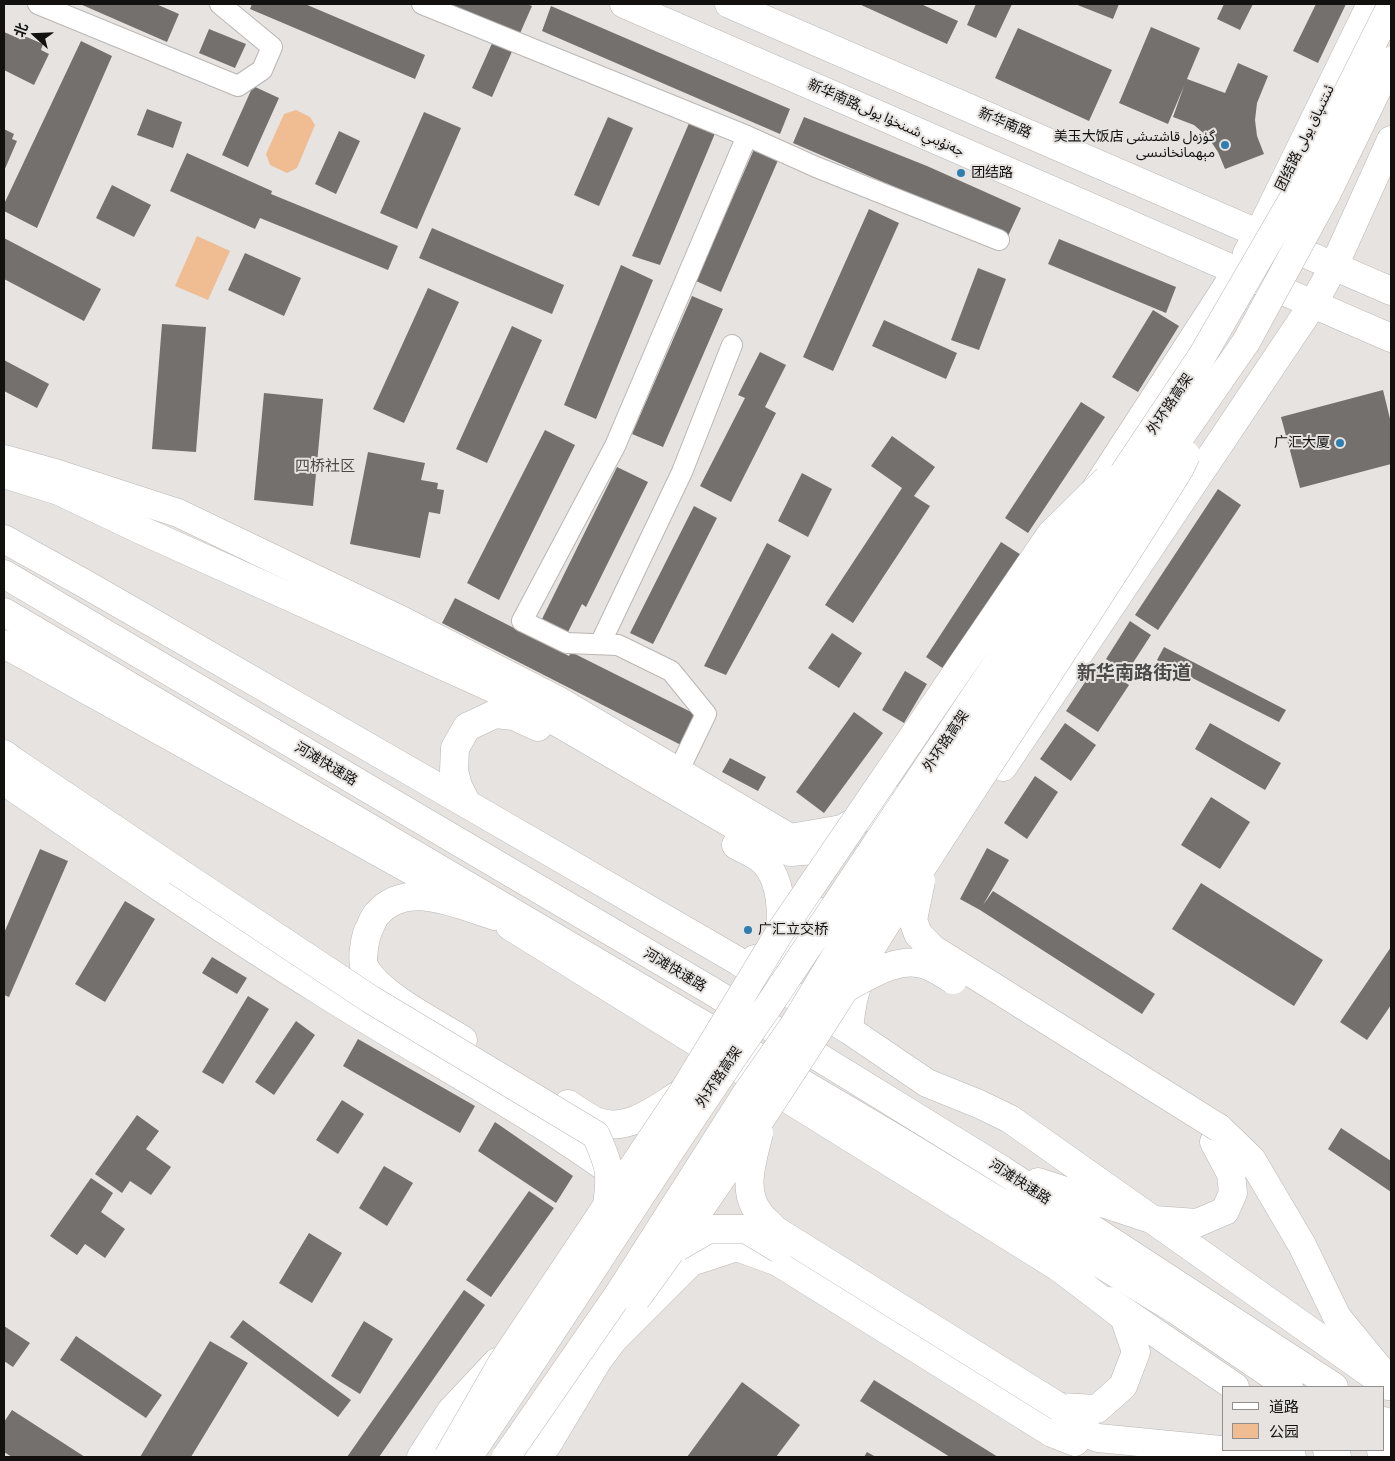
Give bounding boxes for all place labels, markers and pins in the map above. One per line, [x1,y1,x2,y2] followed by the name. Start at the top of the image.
[1054,129,1215,162] place label: 美玉大饭店 گۈزەل قاشتىشى مېھمانخانىسى
[1219,139,1231,151] marker: 美玉大饭店 گۈزەل قاشتىشى مېھمانخانىسى
[971,165,1013,181] place label: 团结路
[955,167,967,179] marker: 团结路
[1274,435,1330,451] place label: 广汇大厦
[1334,437,1346,449] marker: 广汇大厦
[758,922,828,938] place label: 广汇立交桥
[742,924,754,936] marker: 广汇立交桥

